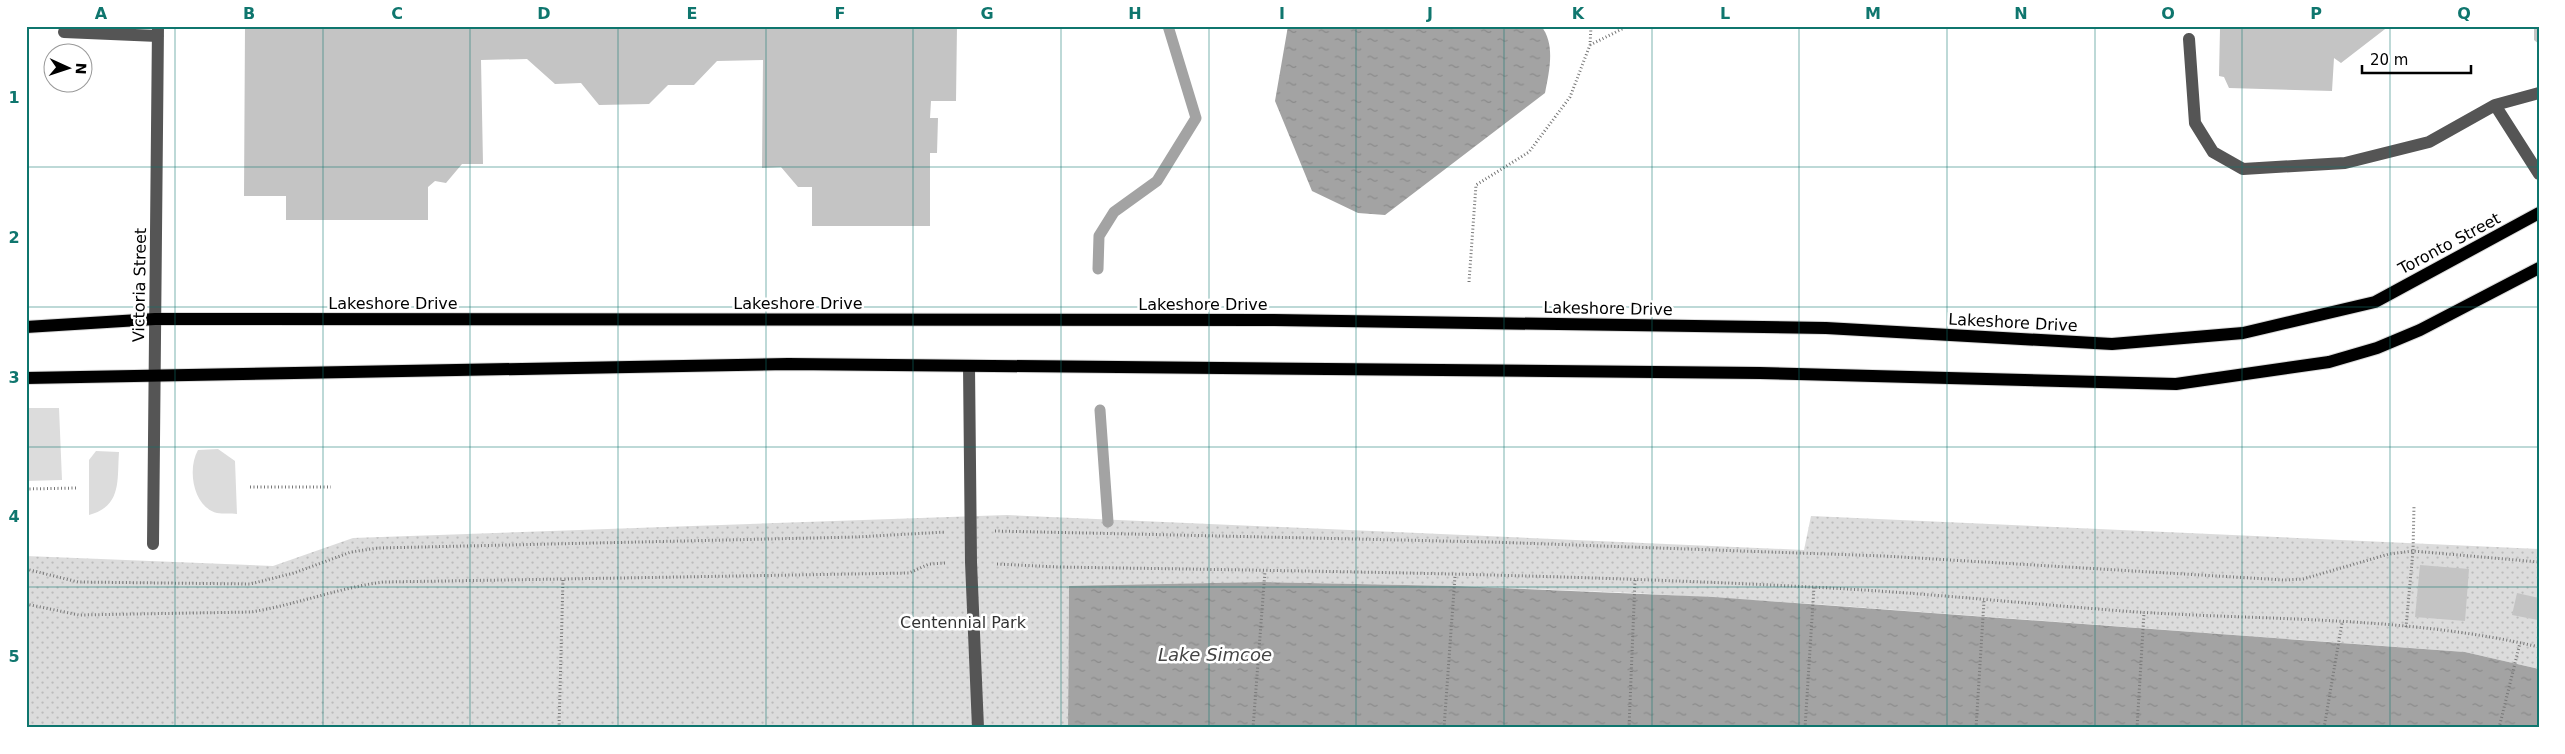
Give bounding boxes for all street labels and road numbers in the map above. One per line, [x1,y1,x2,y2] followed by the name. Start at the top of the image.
[2394,209,2503,279] street label: Toronto Street
[129,228,150,342] street label: Victoria Street
[328,294,458,313] street label: Lakeshore Drive
[733,294,863,313] street label: Lakeshore Drive
[1138,295,1268,314] street label: Lakeshore Drive
[1543,298,1673,319] street label: Lakeshore Drive
[1948,310,2078,335] street label: Lakeshore Drive

